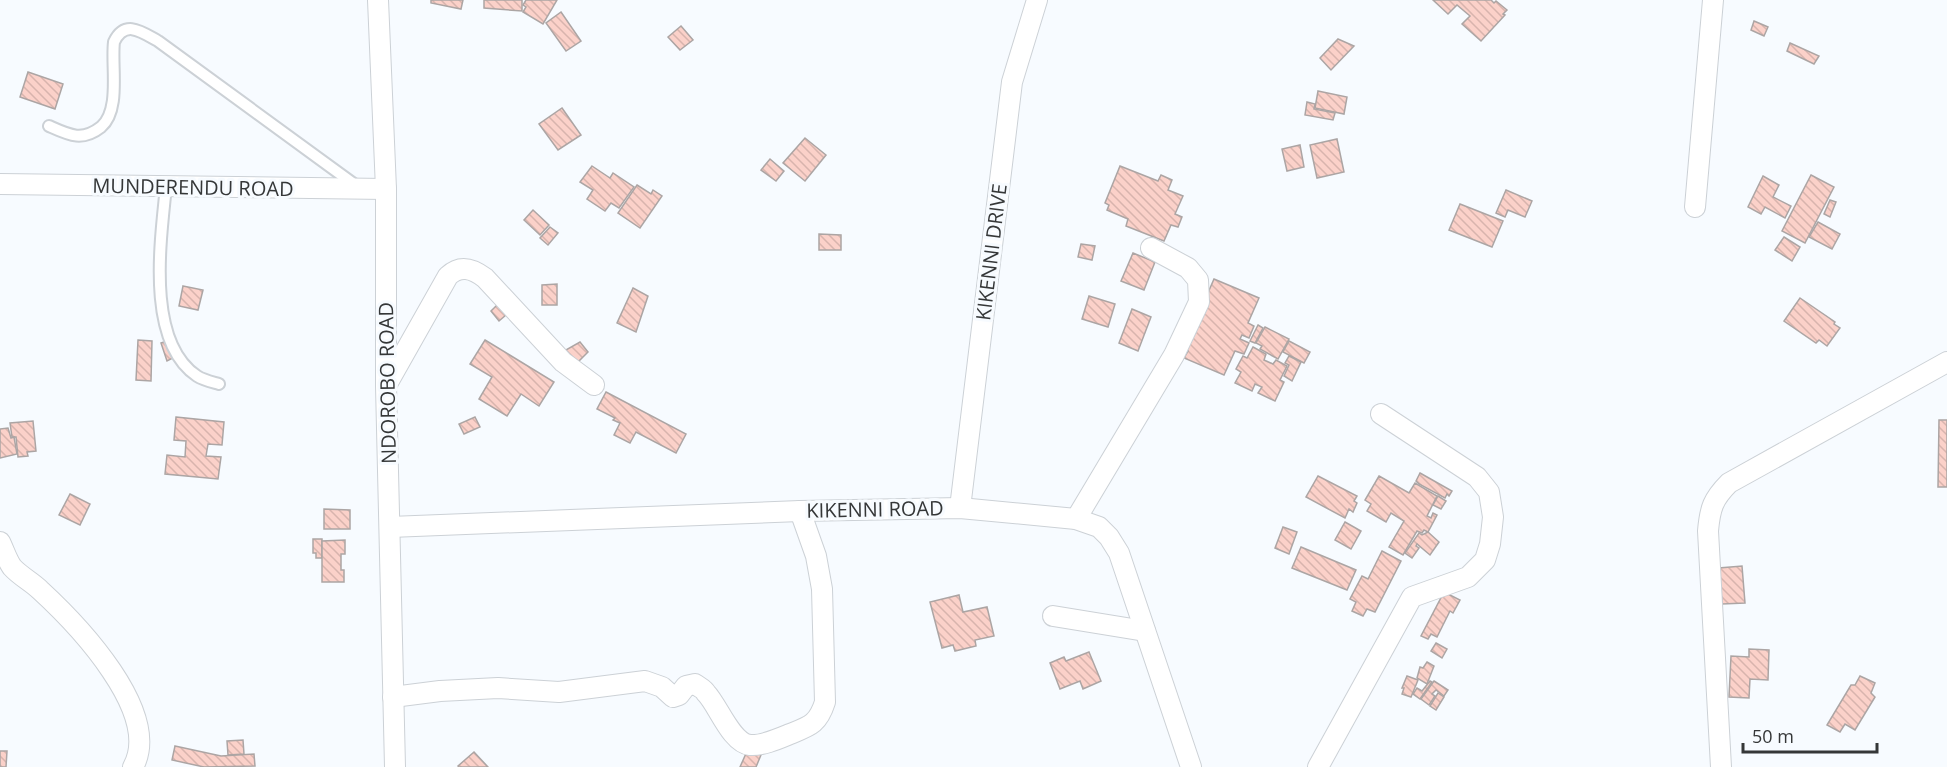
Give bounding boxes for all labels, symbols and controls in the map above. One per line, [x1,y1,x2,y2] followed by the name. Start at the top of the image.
[92,172,294,202] street label: MUNDERENDU ROAD
[969,182,1013,322] street label: KIKENNI DRIVE
[372,302,402,464] street label: NDOROBO ROAD
[806,494,944,524] street label: KIKENNI ROAD
[1743,716,1876,754] scale bar
[1752,724,1794,748] text: 50 m

